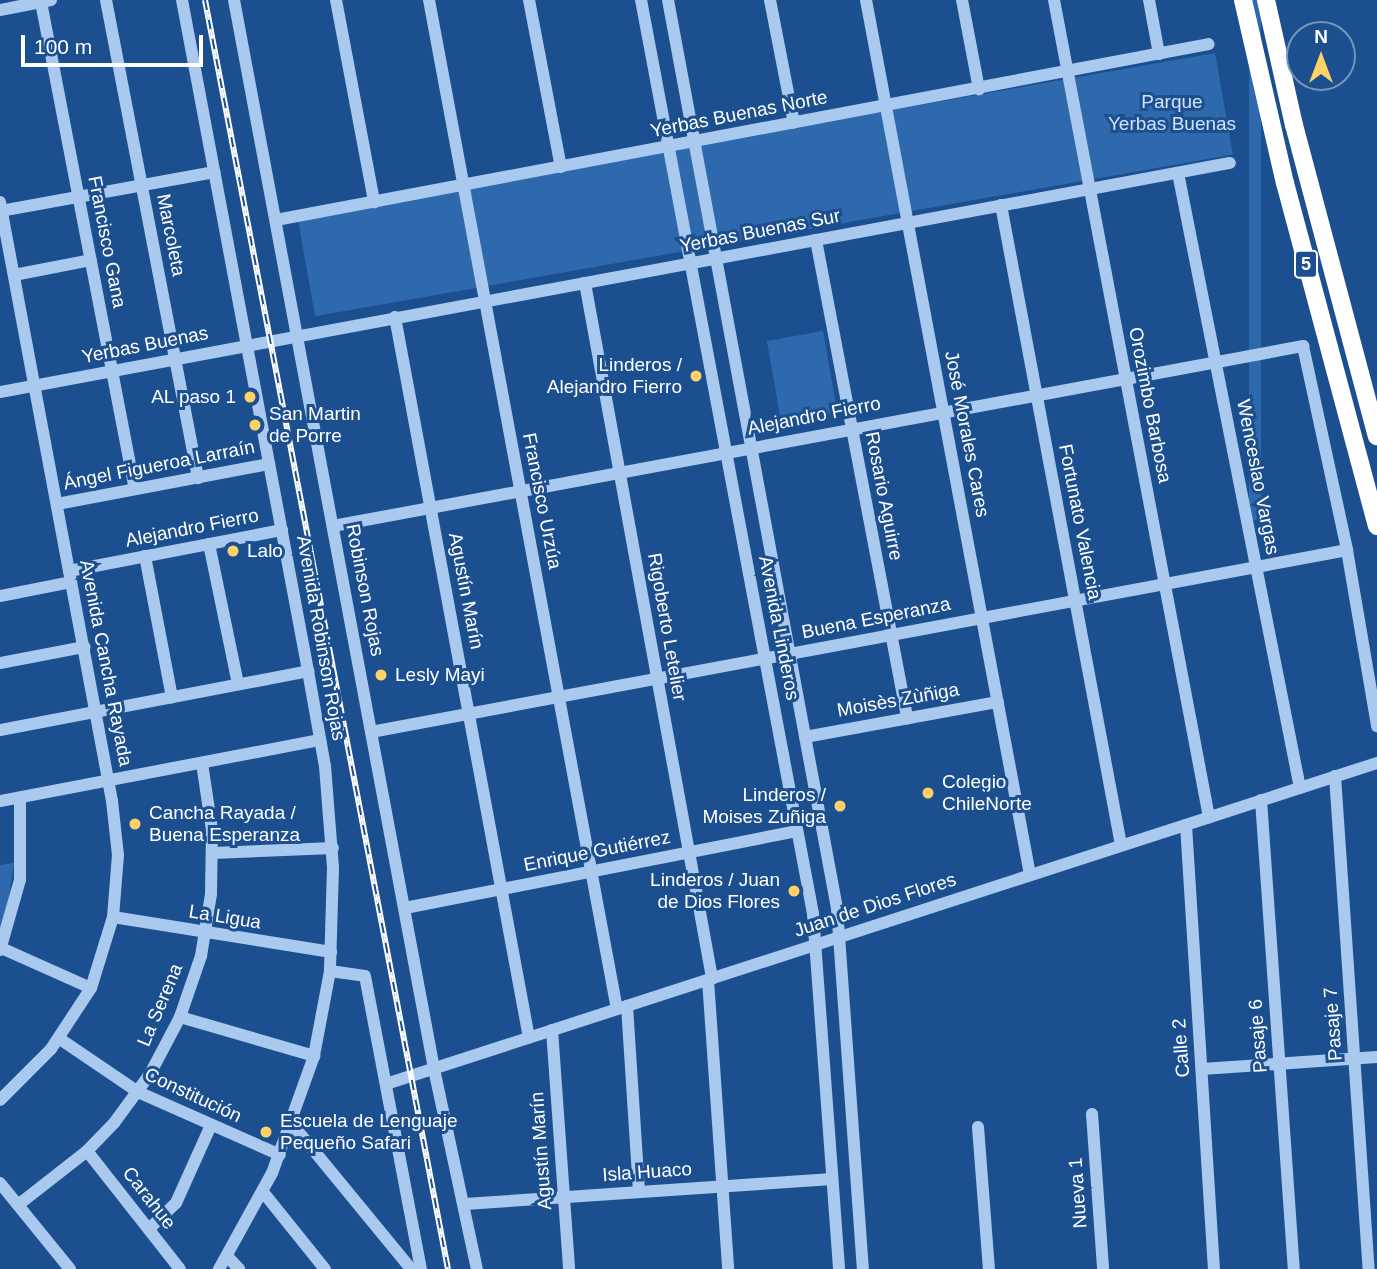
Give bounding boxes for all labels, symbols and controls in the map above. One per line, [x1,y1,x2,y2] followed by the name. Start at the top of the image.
[24,21,206,65] scale bar
[1286,21,1356,91] north arrow
[1314,26,1328,47] text: N
[34,35,92,58] text: 100 m
[649,86,829,142] street label: Yerbas Buenas Norte
[1108,91,1236,135] park label: Parque Yerbas Buenas
[83,174,131,310] street label: Francisco Gana
[152,192,190,278] street label: Marcoleta
[678,204,842,258] street label: Yerbas Buenas Sur
[1294,250,1318,278] road number: 5
[80,322,210,368] street label: Yerbas Buenas
[1124,325,1176,485] street label: Orozimbo Barbosa
[940,349,994,519] street label: José Morales Cares
[547,354,682,398] place label: Linderos / Alejandro Fierro
[688,368,704,384] marker: Linderos / Alejandro Fierro
[150,386,236,408] place label: AL paso 1
[242,389,258,405] marker: AL paso 1
[745,392,883,440] street label: Alejandro Fierro
[1232,397,1284,557] street label: Wenceslao Vargas
[269,403,361,447] place label: San Martin de Porre
[247,417,263,433] marker: San Martin de Porre
[860,429,908,563] street label: Rosario Aguirre
[518,431,566,571] street label: Francisco Urzúa
[61,435,257,495] street label: Ángel Figueroa Larraín
[1054,442,1106,602] street label: Fortunato Valencia
[123,504,261,552] street label: Alejandro Fierro
[341,522,389,658] street label: Robinson Rojas
[444,531,488,651] street label: Agustín Marín
[292,534,350,742] street label: Avenida Robinson Rojas
[247,540,283,562] place label: Lalo
[225,543,241,559] marker: Lalo
[643,551,691,703] street label: Rigoberto Letelier
[754,554,804,702] street label: Avenida Linderos
[75,558,137,768] street label: Avenida Cancha Rayada
[800,592,952,644] street label: Buena Esperanza
[395,664,485,686] place label: Lesly Mayi
[373,667,389,683] marker: Lesly Mayi
[835,678,961,722] street label: Moisès Zùñiga
[942,771,1032,815] place label: Colegio ChileNorte
[702,784,826,828] place label: Linderos / Moises Zuñiga
[920,785,936,801] marker: Colegio ChileNorte
[832,798,848,814] marker: Linderos / Moises Zuñiga
[149,802,300,846] place label: Cancha Rayada / Buena Esperanza
[127,816,143,832] marker: Cancha Rayada / Buena Esperanza
[522,826,672,876] street label: Enrique Gutiérrez
[791,868,959,942] street label: Juan de Dios Flores
[650,869,780,913] place label: Linderos / Juan de Dios Flores
[786,883,802,899] marker: Linderos / Juan de Dios Flores
[187,900,263,934] street label: La Ligua
[132,960,188,1050] street label: La Serena
[1319,986,1347,1062] street label: Pasaje 7
[1244,998,1272,1074] street label: Pasaje 6
[1168,1018,1194,1078] street label: Calle 2
[141,1063,245,1127] street label: Constitución
[526,1091,556,1211] street label: Agustín Marín
[280,1110,457,1154] place label: Escuela de Lenguaje Pequeño Safari
[258,1124,274,1140] marker: Escuela de Lenguaje Pequeño Safari
[601,1157,693,1187] street label: Isla Huaco
[1064,1157,1092,1229] street label: Nueva 1
[118,1162,180,1234] street label: Carahue

